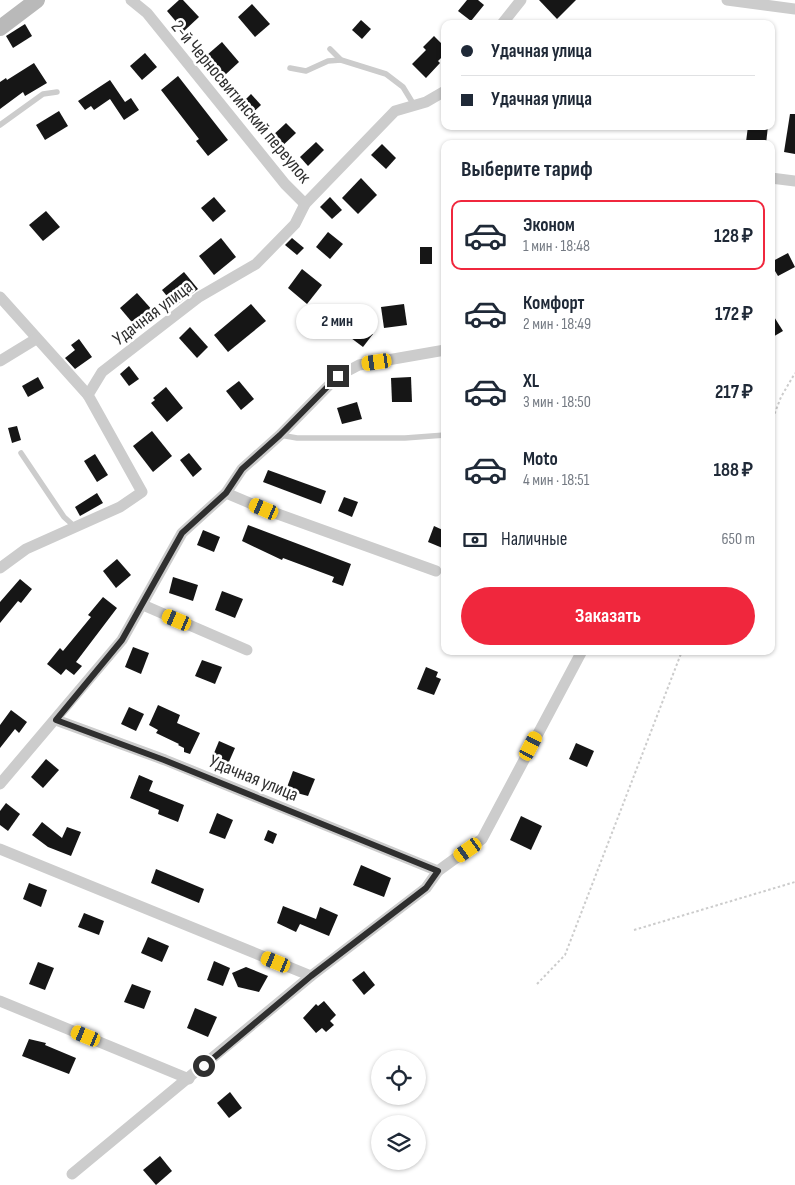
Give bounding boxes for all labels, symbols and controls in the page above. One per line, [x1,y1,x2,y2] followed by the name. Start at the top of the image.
[166,16,316,189] street label: 2-й Черносвитинский переулок
[491,40,592,63] text: Удачная улица
[491,88,592,111] text: Удачная улица
[461,156,593,183] text: Выберите тариф
[463,213,508,258] icon: car
[523,214,575,237] text: Эконом
[714,225,753,248] text: 128 ₽
[523,237,590,256] text: 1 мин · 18:48
[108,276,198,351] street label: Удачная улица
[463,291,508,336] icon: car
[523,292,585,315] text: Комфорт
[715,303,753,326] text: 172 ₽
[297,304,379,338] callout: 2 мин
[321,312,353,331] text: 2 мин
[523,315,591,334] text: 2 мин · 18:49
[361,352,392,372] car
[327,365,349,387] route end
[463,369,508,414] icon: car
[523,370,539,393] text: XL
[715,381,753,404] text: 217 ₽
[523,393,591,412] text: 3 мин · 18:50
[463,447,508,492] icon: car
[523,448,558,471] text: Moto
[714,459,753,482] text: 188 ₽
[523,471,589,490] text: 4 мин · 18:51
[247,496,280,522] car
[461,526,489,554] icon: cash
[501,528,567,551] text: Наличные
[722,530,755,549] text: 650 m
[461,587,755,645] button: Заказать
[160,607,193,633] car
[517,729,544,763] car
[205,750,301,807] street label: Удачная улица
[451,835,484,865] car
[259,949,292,975] car
[69,1023,102,1049] car
[371,1050,426,1170] map controls
[371,1050,426,1105] button: locate
[193,1055,215,1077] route start
[371,1115,426,1170] button: layers

